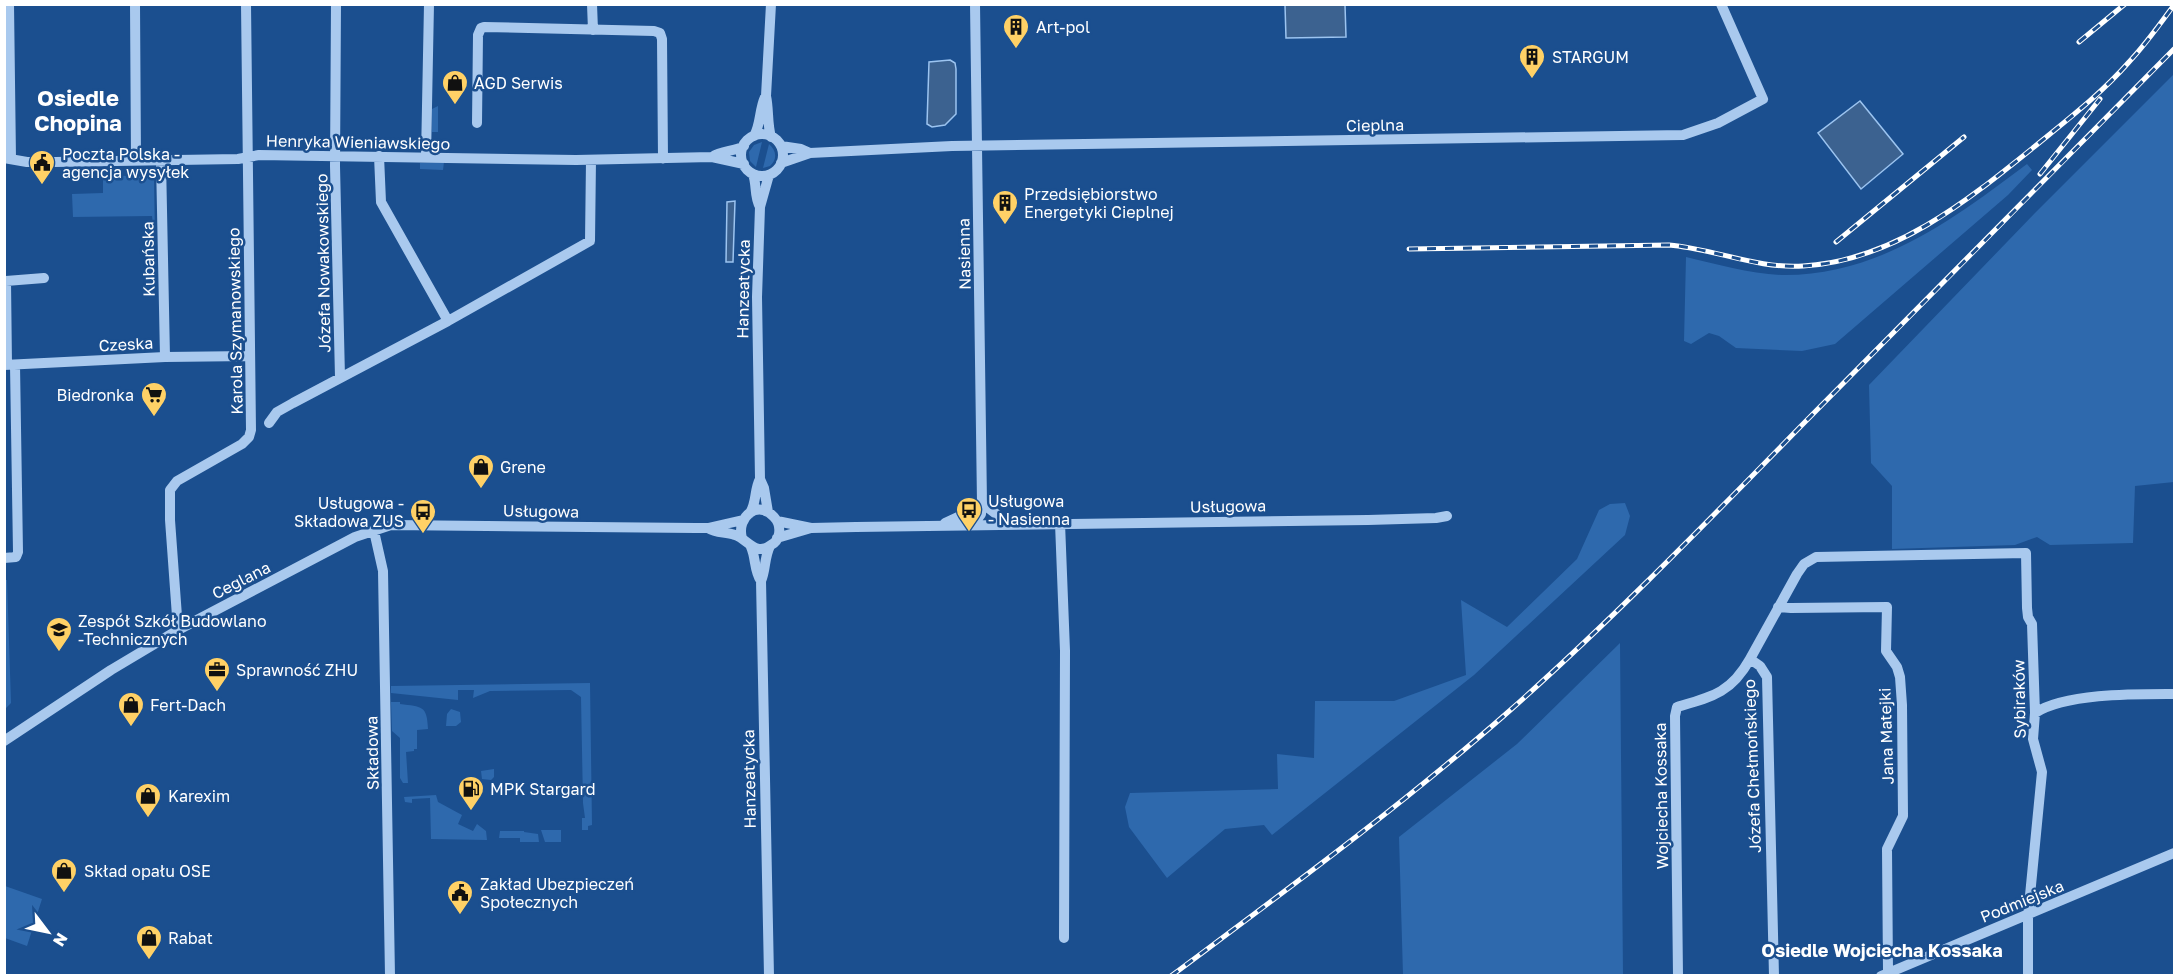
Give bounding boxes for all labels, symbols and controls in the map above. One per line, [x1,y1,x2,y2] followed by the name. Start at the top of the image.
[1001,12,1031,50] building icon: Art-pol
[1036,17,1090,37] place label: Art-pol
[1517,42,1547,80] building icon: STARGUM
[1552,47,1629,67] place label: STARGUM
[440,68,470,106] shop icon: AGD Serwis
[474,73,563,93] place label: AGD Serwis
[34,84,122,136] district label: Osiedle Chopina
[1346,114,1404,136] street label: Cieplna
[266,130,450,154] street label: Henryka Wieniawskiego
[62,144,189,182] place label: Poczta Polska - agencja wysyłek
[27,148,57,186] public building icon: Poczta Polska - agencja wysyłek
[311,173,335,353] street label: Józefa Nowakowskiego
[1024,184,1174,222] place label: Przedsiębiorstwo Energetyki Cieplnej
[990,188,1020,226] building icon: Przedsiębiorstwo Energetyki Cieplnej
[953,218,975,290] street label: Nasienna
[137,221,159,297] street label: Kubańska
[223,227,247,415] street label: Karola Szymanowskiego
[732,239,754,339] street label: Hanzeatycka
[98,333,154,355] street label: Czeska
[139,380,169,418] supermarket icon: Biedronka
[56,385,134,405] place label: Biedronka
[466,452,496,490] shop icon: Grene
[500,457,546,477] place label: Grene
[988,491,1070,529] place label: Usługowa - Nasienna
[294,493,404,531] place label: Usługowa - Składowa ZUS
[954,495,984,533] bus stop icon: Usługowa - Nasienna
[1190,495,1266,517] street label: Usługowa
[408,497,438,535] bus stop icon: Usługowa - Składowa ZUS
[503,500,579,522] street label: Usługowa
[208,557,274,603] street label: Ceglana
[78,611,266,649] place label: Zespół Szkół Budowlano -Technicznych
[44,615,74,653] school or university icon: Zespół Szkół Budowlano -Technicznych
[202,655,232,693] office icon: Sprawność ZHU
[2008,659,2030,739] street label: Sybiraków
[236,660,358,680] place label: Sprawność ZHU
[1739,679,1765,853] street label: Józefa Chełmońskiego
[1874,687,1898,785] street label: Jana Matejki
[116,690,146,728] shop icon: Fert-Dach
[150,695,226,715] place label: Fert-Dach
[361,716,383,790] street label: Składowa
[1650,722,1672,870] street label: Wojciecha Kossaka
[738,729,760,829] street label: Hanzeatycka
[456,774,486,812] fuel station icon: MPK Stargard
[490,779,596,799] place label: MPK Stargard
[133,781,163,819] shop icon: Karexim
[168,786,230,806] place label: Karexim
[49,856,79,894] shop icon: Skład opału OSE
[84,861,211,881] place label: Skład opału OSE
[480,874,634,912] place label: Zakład Ubezpieczeń Społecznych
[1977,875,2067,927] street label: Podmiejska
[445,878,475,916] public building icon: Zakład Ubezpieczeń Społecznych
[18,902,78,962] north arrow
[134,923,164,961] shop icon: Rabat
[168,928,213,948] place label: Rabat
[49,929,72,950] text: N
[1761,939,2003,961] district label: Osiedle Wojciecha Kossaka

